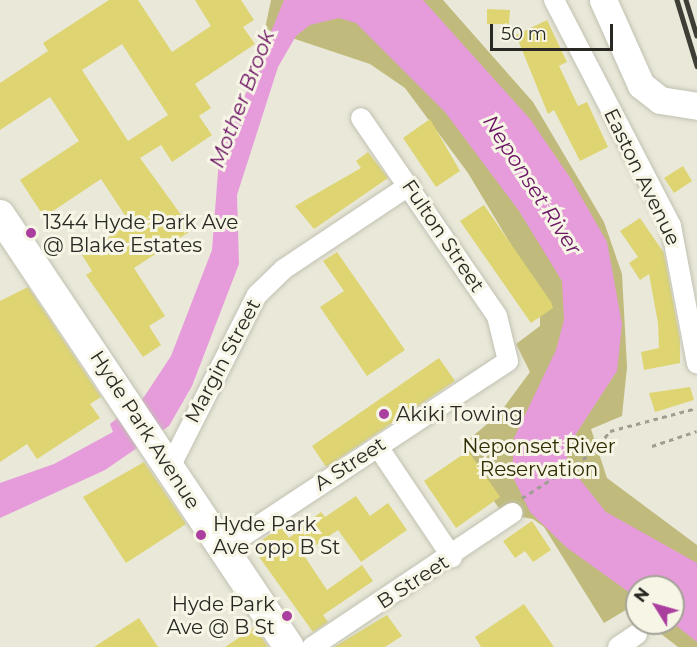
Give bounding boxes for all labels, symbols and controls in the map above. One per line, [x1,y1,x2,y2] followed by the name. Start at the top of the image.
[493,12,616,50] scale bar
[501,23,547,45] text: 50 m
[204,27,280,171] water label: Mother Brook
[598,105,686,249] street label: Easton Avenue
[477,110,587,260] water label: Neponset River
[397,175,489,297] street label: Fulton Street
[43,210,238,257] place label: 1344 Hyde Park Ave @ Blake Estates
[24,226,38,240] marker: 1344 Hyde Park Ave @ Blake Estates
[180,295,266,427] street label: Margin Street
[85,346,205,514] street label: Hyde Park Avenue
[396,402,523,426] place label: Akiki Towing
[377,407,391,421] marker: Akiki Towing
[310,432,390,496] street label: A Street
[462,435,616,482] park label: Neponset River Reservation
[213,512,340,559] place label: Hyde Park Ave opp B St
[194,528,208,542] marker: Hyde Park Ave opp B St
[373,550,453,614] street label: B Street
[625,575,685,635] north arrow
[630,584,653,606] text: N
[167,592,275,639] place label: Hyde Park Ave @ B St
[280,609,294,623] marker: Hyde Park Ave @ B St

